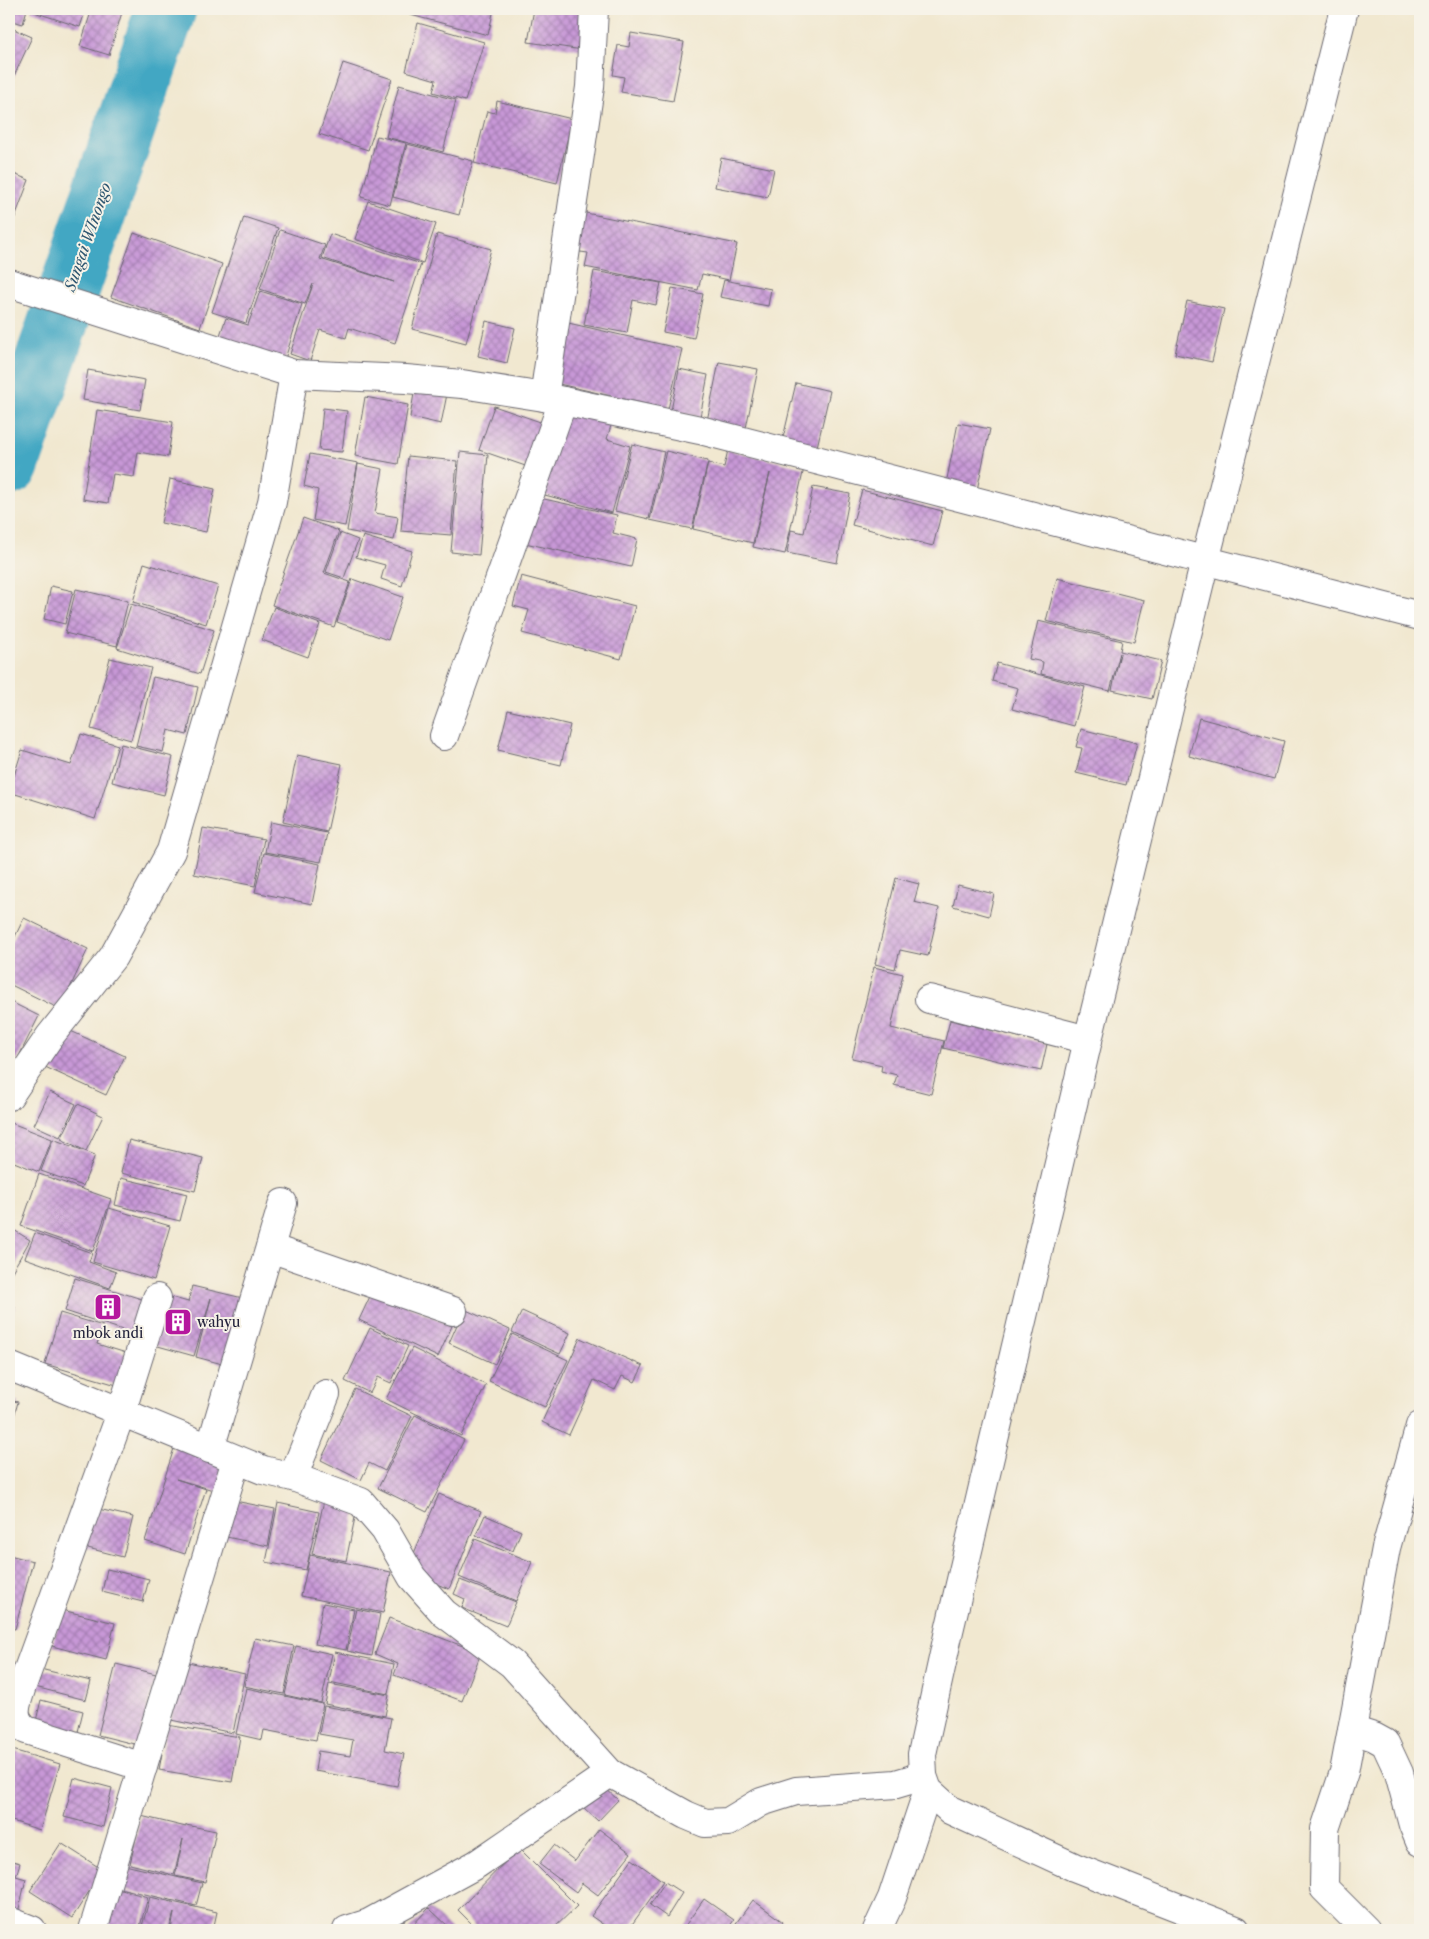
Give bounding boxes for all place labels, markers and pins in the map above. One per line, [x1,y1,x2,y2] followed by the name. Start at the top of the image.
[93,1292,123,1322] building icon: mbok andi
[163,1307,193,1337] building icon: wahyu
[196,1313,241,1331] place label: wahyu
[73,1324,143,1342] place label: mbok andi

